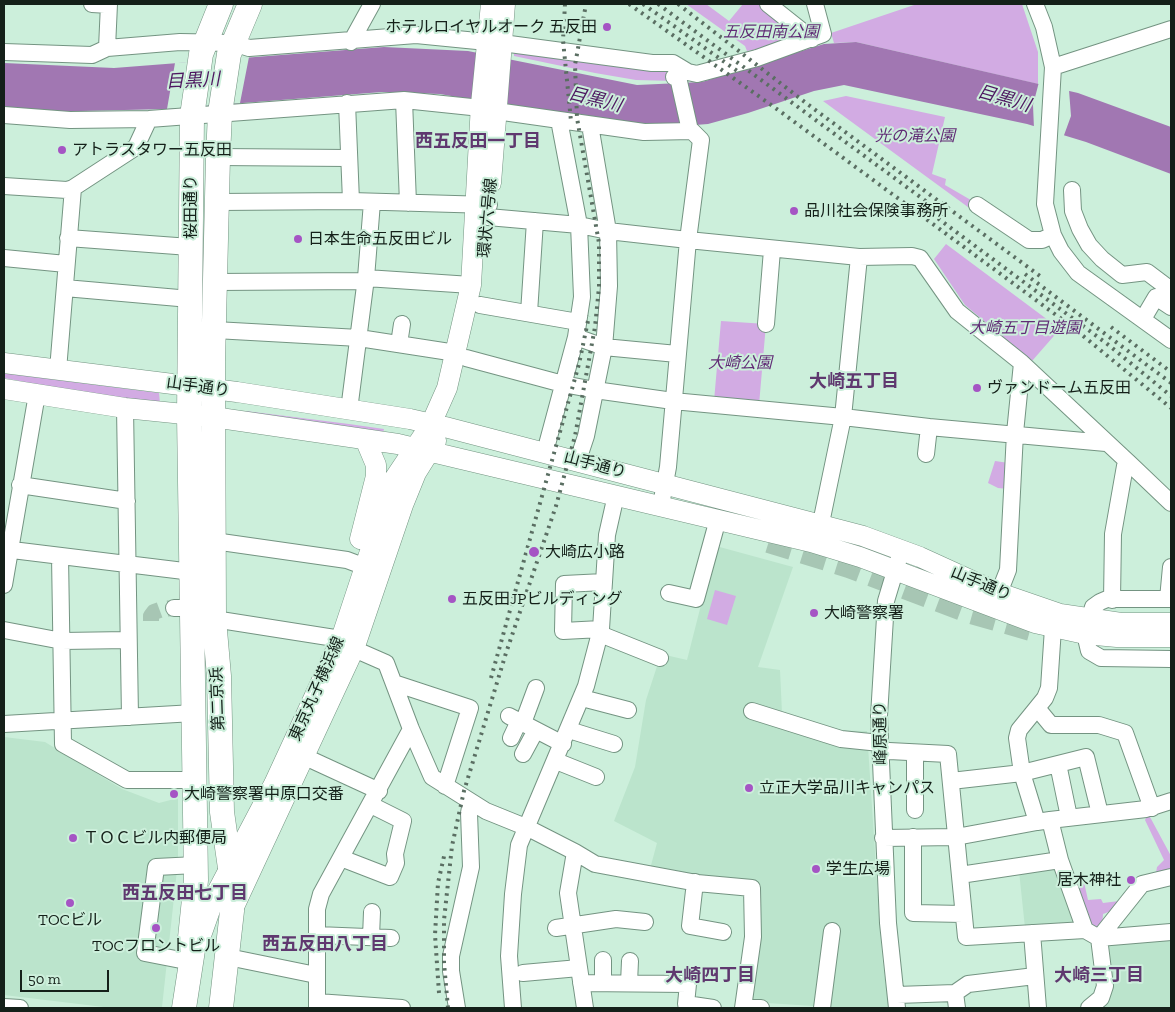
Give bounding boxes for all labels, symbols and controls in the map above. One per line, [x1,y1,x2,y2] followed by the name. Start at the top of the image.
[385,17,597,37] place label: ホテルロイヤルオーク 五反田
[601,21,613,33] marker: ホテルロイヤルオーク 五反田
[723,22,819,42] park label: 五反田南公園
[165,69,221,93] water label: 目黒川
[975,81,1033,117] water label: 目黒川
[566,83,624,117] water label: 目黒川
[875,126,955,146] park label: 光の滝公園
[415,131,541,153] district label: 西五反田一丁目
[72,140,232,160] place label: アトラスタワー五反田
[56,144,68,156] marker: アトラスタワー五反田
[181,175,201,239] street label: 桜田通り
[475,177,501,259] street label: 環状六号線
[804,201,948,221] place label: 品川社会保険事務所
[788,205,800,217] marker: 品川社会保険事務所
[308,229,452,249] place label: 日本生命五反田ビル
[292,233,304,245] marker: 日本生命五反田ビル
[969,318,1081,338] park label: 大崎五丁目遊園
[708,353,772,373] park label: 大崎公園
[809,371,899,393] district label: 大崎五丁目
[165,373,231,401] street label: 山手通り
[987,378,1131,398] place label: ヴァンドーム五反田
[971,382,983,394] marker: ヴァンドーム五反田
[562,447,628,483] street label: 山手通り
[545,542,625,562] place label: 大崎広小路
[527,545,541,559] marker: 大崎広小路
[948,563,1014,605] street label: 山手通り
[462,589,622,609] place label: 五反田JPビルディング
[446,593,458,605] marker: 五反田JPビルディング
[824,603,904,623] place label: 大崎警察署
[808,607,820,619] marker: 大崎警察署
[285,634,349,744] street label: 東京丸子横浜線
[207,667,229,731] street label: 第二京浜
[871,701,891,765] street label: 峰原通り
[759,778,935,798] place label: 立正大学品川キャンパス
[743,782,755,794] marker: 立正大学品川キャンパス
[184,784,344,804] place label: 大崎警察署中原口交番
[168,788,180,800] marker: 大崎警察署中原口交番
[83,828,227,848] place label: ＴＯＣビル内郵便局
[67,832,79,844] marker: ＴＯＣビル内郵便局
[826,859,890,879] place label: 学生広場
[810,863,822,875] marker: 学生広場
[1057,870,1121,890] place label: 居木神社
[1125,874,1137,886] marker: 居木神社
[122,883,248,905] district label: 西五反田七丁目
[64,897,76,909] marker: TOCビル
[38,910,102,930] place label: TOCビル
[150,922,162,934] marker: TOCフロントビル
[262,934,388,956] district label: 西五反田八丁目
[92,936,220,956] place label: TOCフロントビル
[22,960,111,992] scale bar
[665,965,755,987] district label: 大崎四丁目
[1054,965,1144,987] district label: 大崎三丁目
[28,970,61,988] text: 50 m

